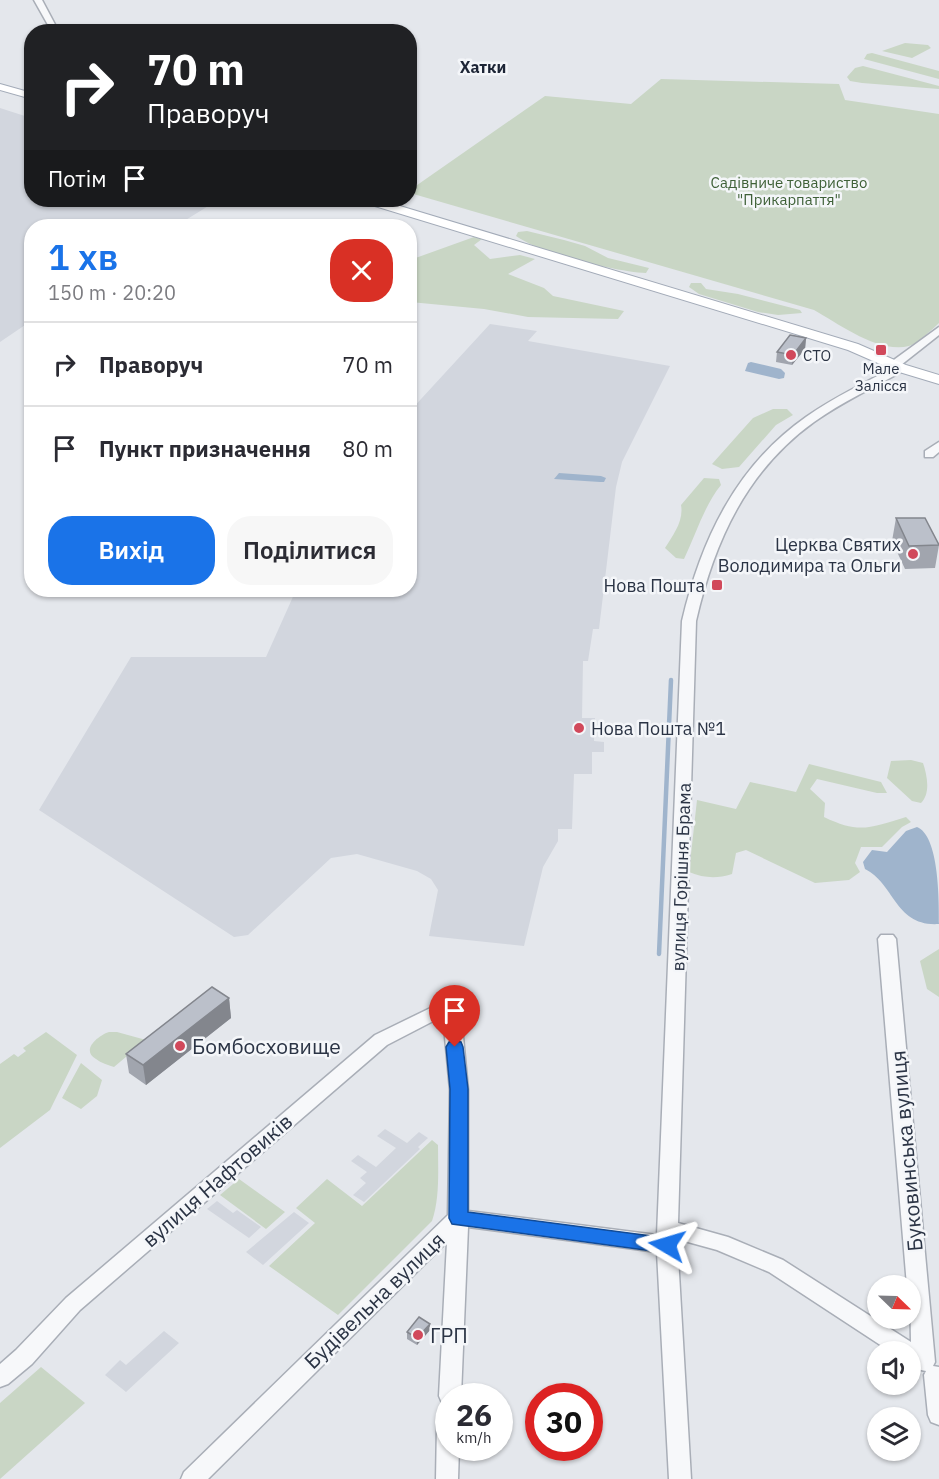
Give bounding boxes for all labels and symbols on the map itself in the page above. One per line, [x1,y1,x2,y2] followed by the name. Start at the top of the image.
[460,57,506,77] district label: Хатки
[711,173,867,209] park label: Садівниче товариство "Прикарпаття"
[874,343,888,357] marker: Мале Залісся
[803,346,831,365] place label: СТО
[784,348,798,362] marker: СТО
[855,359,907,395] place label: Мале Залісся
[718,533,901,577] place label: Церква Святих Володимира та Ольги
[906,547,920,561] marker: Церква Святих Володимира та Ольги
[604,574,705,597] place label: Нова Пошта
[710,578,724,592] marker: Нова Пошта
[591,717,726,740] place label: Нова Пошта №1
[572,721,586,735] marker: Нова Пошта №1
[666,782,696,972] street label: вулиця Горішня Брама
[429,985,480,1047] pin
[192,1032,341,1060] place label: Бомбосховище
[173,1039,187,1053] marker: Бомбосховище
[883,1049,929,1253] street label: Буковинська вулиця
[136,1107,298,1253] street label: вулиця Нафтовиків
[635,1213,699,1277] position arrow
[298,1226,450,1374] street label: Будівельна вулиця
[867,1275,921,1329] north arrow
[430,1321,468,1349] place label: ГРП
[411,1328,425,1342] marker: ГРП
[525,1383,603,1461] speed limit sign: 30

